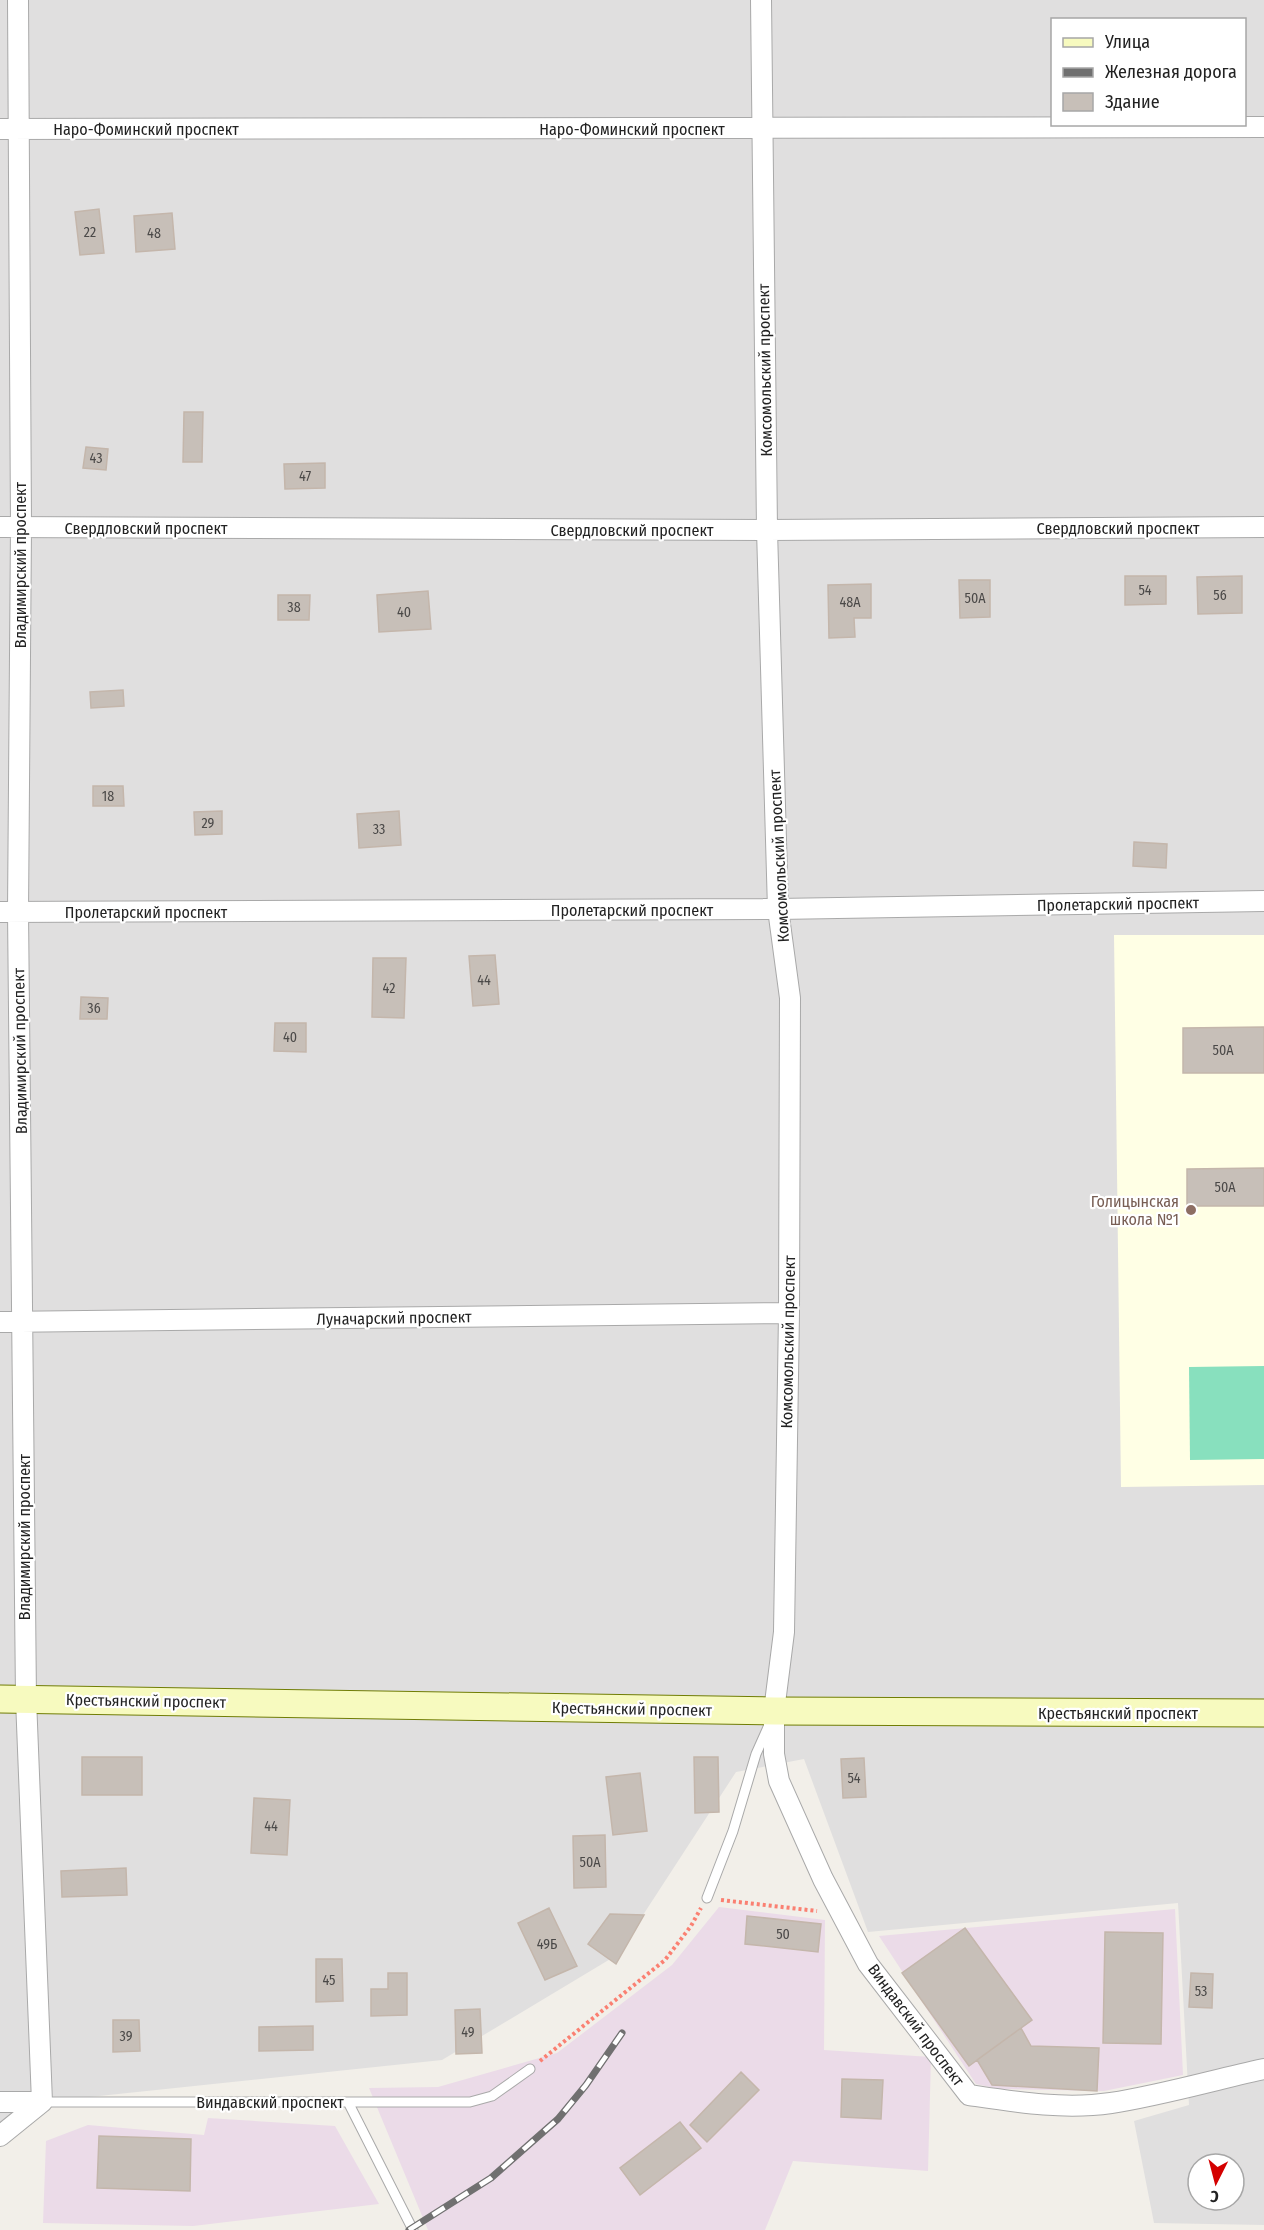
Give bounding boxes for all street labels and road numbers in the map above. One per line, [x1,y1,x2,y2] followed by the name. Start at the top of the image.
[53,120,239,139] street label: Наро-Фоминский проспект
[539,120,725,139] street label: Наро-Фоминский проспект
[754,283,776,457] street label: Комсомольский проспект
[11,481,30,648] street label: Владимирский проспект
[65,519,228,538] street label: Свердловский проспект
[1037,519,1200,538] street label: Свердловский проспект
[551,521,714,540] street label: Свердловский проспект
[765,769,793,943] street label: Комсомольский проспект
[1037,893,1200,915] street label: Пролетарский проспект
[551,901,714,920] street label: Пролетарский проспект
[65,903,228,922] street label: Пролетарский проспект
[9,967,31,1134] street label: Владимирский проспект
[777,1255,799,1429] street label: Комсомольский проспект
[316,1307,472,1329] street label: Луначарский проспект
[15,1453,34,1620] street label: Владимирский проспект
[66,1690,227,1712] street label: Крестьянский проспект
[552,1698,713,1720] street label: Крестьянский проспект
[1038,1704,1199,1723] street label: Крестьянский проспект
[864,1960,968,2090] street label: Виндавский проспект
[196,2093,344,2112] street label: Виндавский проспект

